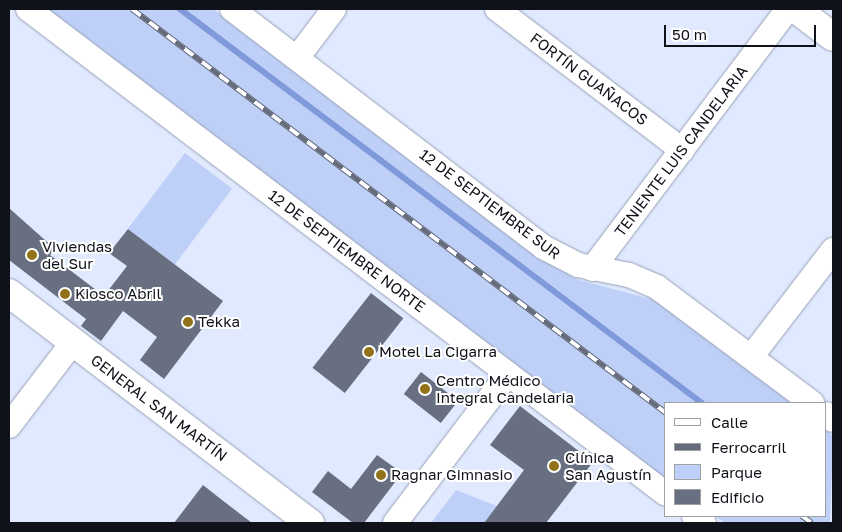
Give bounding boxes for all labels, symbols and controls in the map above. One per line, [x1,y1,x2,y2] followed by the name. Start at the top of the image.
[667,15,820,47] scale bar
[672,25,707,43] text: 50 m
[527,29,651,129] street label: FORTÍN GUAÑACOS
[611,62,751,240] street label: TENIENTE LUIS CANDELARIA
[416,145,564,263] street label: 12 DE SEPTIEMBRE SUR
[265,186,429,316] street label: 12 DE SEPTIEMBRE NORTE
[42,237,112,272] place label: Viviendas del Sur
[26,249,38,261] marker: Viviendas del Sur
[75,285,161,303] place label: Kiosco Abril
[59,288,71,300] marker: Kiosco Abril
[198,313,240,331] place label: Tekka
[182,316,194,328] marker: Tekka
[379,343,497,361] place label: Motel La Cigarra
[363,346,375,358] marker: Motel La Cigarra
[87,351,231,465] street label: GENERAL SAN MARTÍN
[436,371,574,406] place label: Centro Médico Integral Candelaria
[418,382,432,396] marker: Centro Médico Integral Candelaria
[664,402,827,517] legend
[711,413,748,431] text: Calle
[711,438,786,456] text: Ferrocarril
[565,448,651,483] place label: Clínica San Agustín
[547,459,561,473] marker: Clínica San Agustín
[711,463,762,481] text: Parque
[391,466,513,484] place label: Ragnar Gimnasio
[375,469,387,481] marker: Ragnar Gimnasio
[711,488,764,506] text: Edificio

